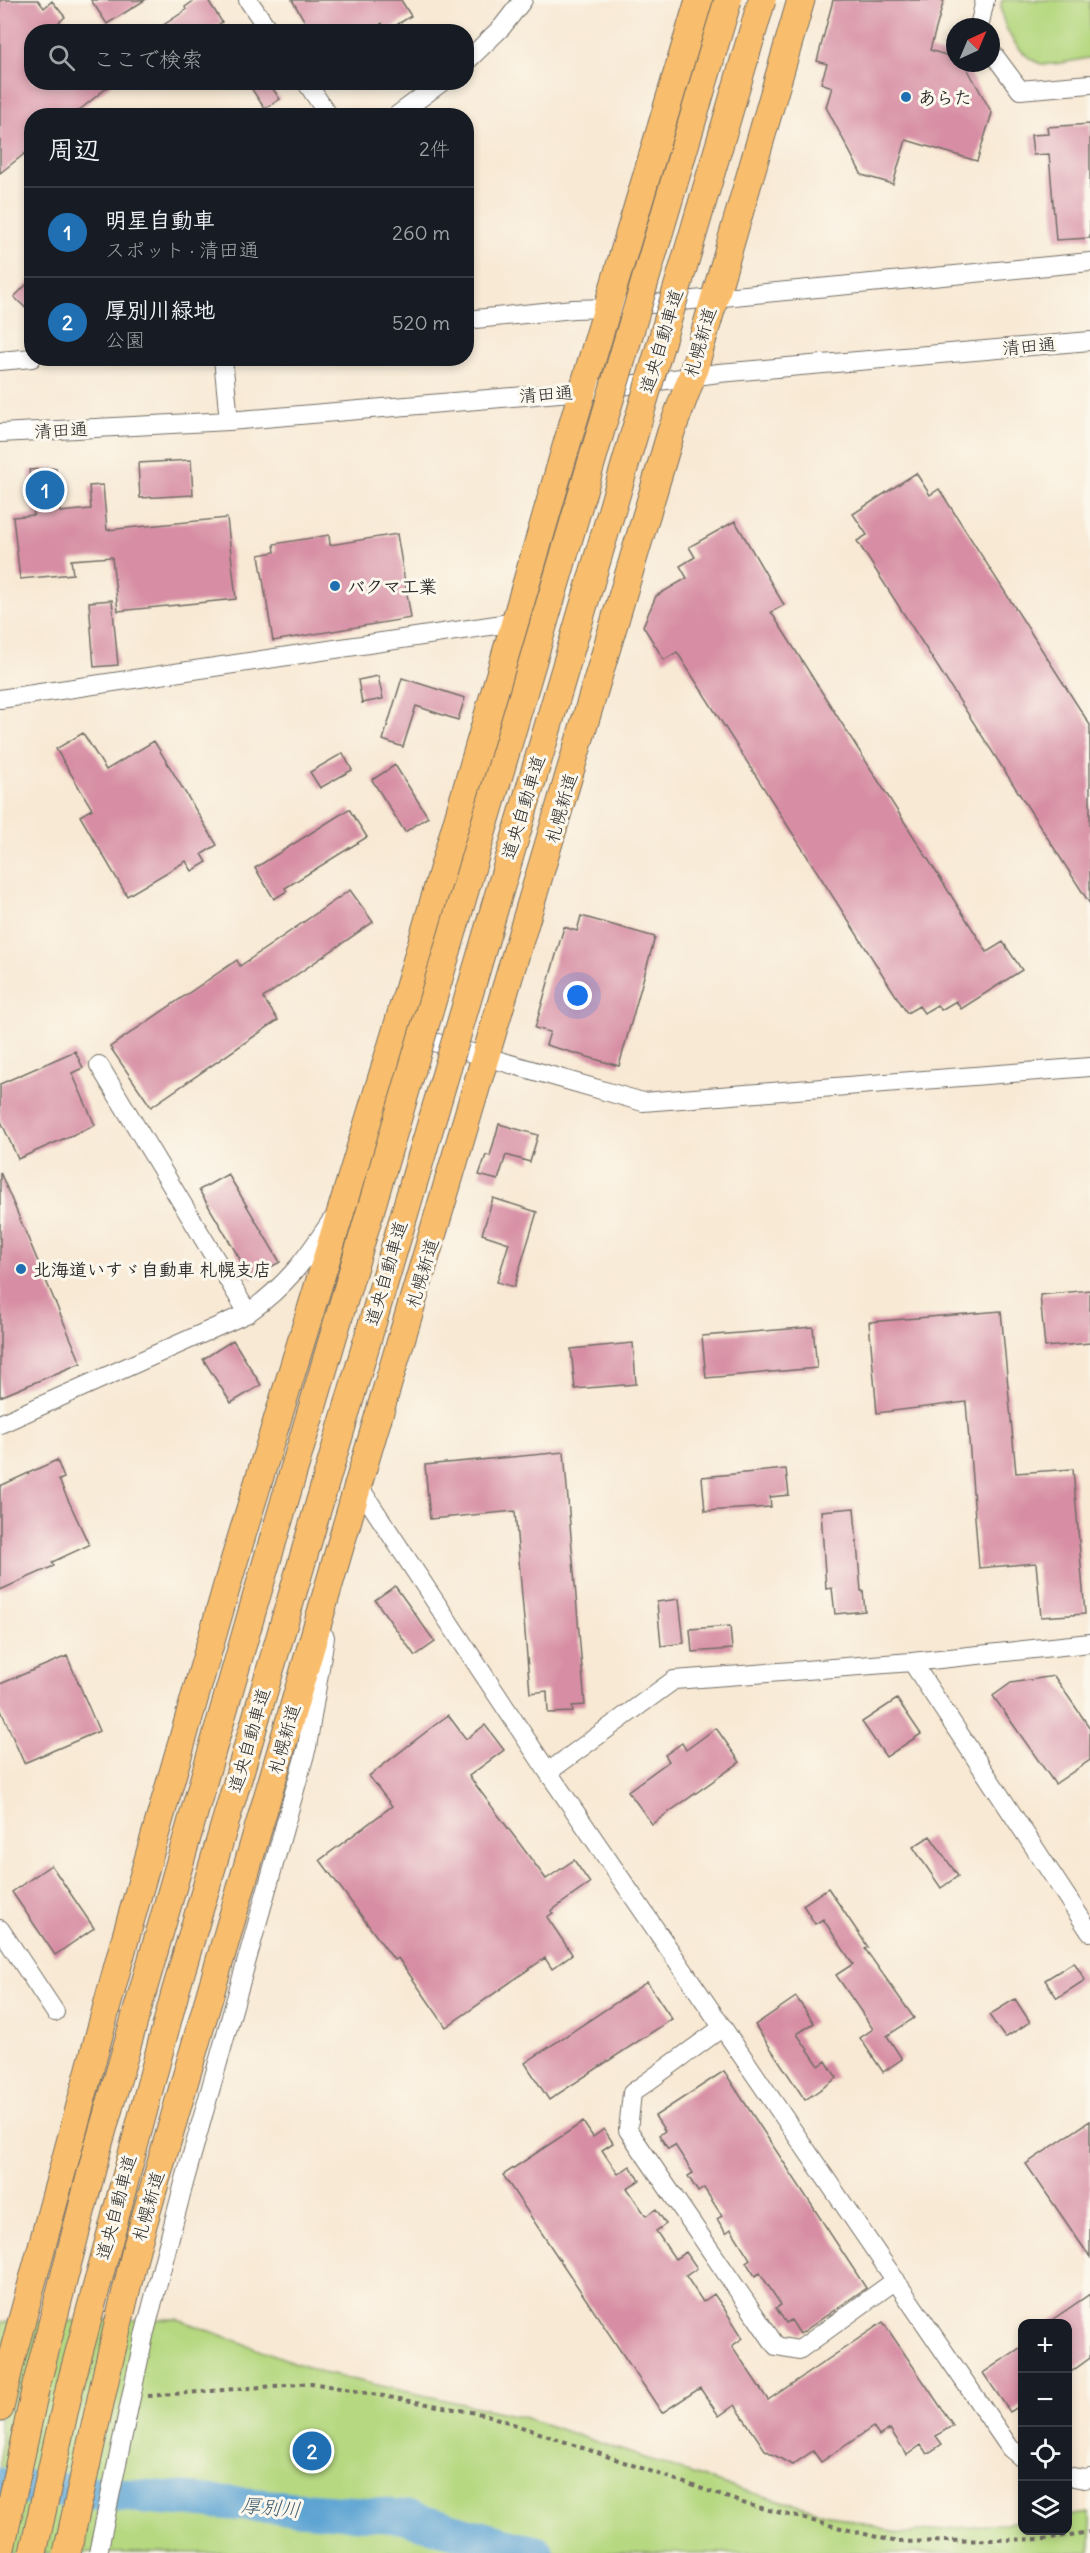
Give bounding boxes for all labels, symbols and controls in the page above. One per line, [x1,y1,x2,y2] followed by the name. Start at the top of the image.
[946,18,1000,72] north arrow
[24,24,474,90] search box
[45,41,78,74] icon: search
[93,45,203,73] text: ここで検索
[918,86,972,109] place label: あらた
[899,90,913,104] marker: あらた
[48,133,100,166] text: 周辺
[419,136,450,161] text: 2件
[105,206,215,234] text: 明星自動車
[64,220,71,245] text: 1
[392,220,450,245] text: 260 m
[105,237,259,262] text: スポット · 清田通
[634,286,688,396] street label: 道央自動車道
[105,296,215,324] text: 厚別川緑地
[679,304,721,380] street label: 札幌新道
[62,310,73,335] text: 2
[392,310,450,335] text: 520 m
[105,327,145,352] text: 公園
[1001,332,1057,360] street label: 清田通
[518,381,574,407] street label: 清田通
[33,417,89,443] street label: 清田通
[26,468,64,512] pin: 1
[347,575,437,598] place label: バクマ工業
[328,579,342,593] marker: バクマ工業
[496,752,550,862] street label: 道央自動車道
[540,770,582,846] street label: 札幌新道
[563,981,592,1010] your location
[360,1218,412,1328] street label: 道央自動車道
[400,1235,444,1311] street label: 札幌新道
[33,1258,271,1281] place label: 北海道いすゞ自動車 札幌支店
[14,1262,28,1276] marker: 北海道いすゞ自動車 札幌支店
[223,1685,275,1795] street label: 道央自動車道
[263,1701,305,1777] street label: 札幌新道
[91,2152,141,2262] street label: 道央自動車道
[127,2168,169,2244] street label: 札幌新道
[1018,2319,1072,2535] map controls
[1018,2319,1072,2373] button: +
[1018,2373,1072,2427] button: −
[1018,2427,1072,2481] button: locate
[292,2428,332,2474] pin: 2
[1018,2481,1072,2535] button: layers
[240,2492,302,2522] water label: 厚別川

